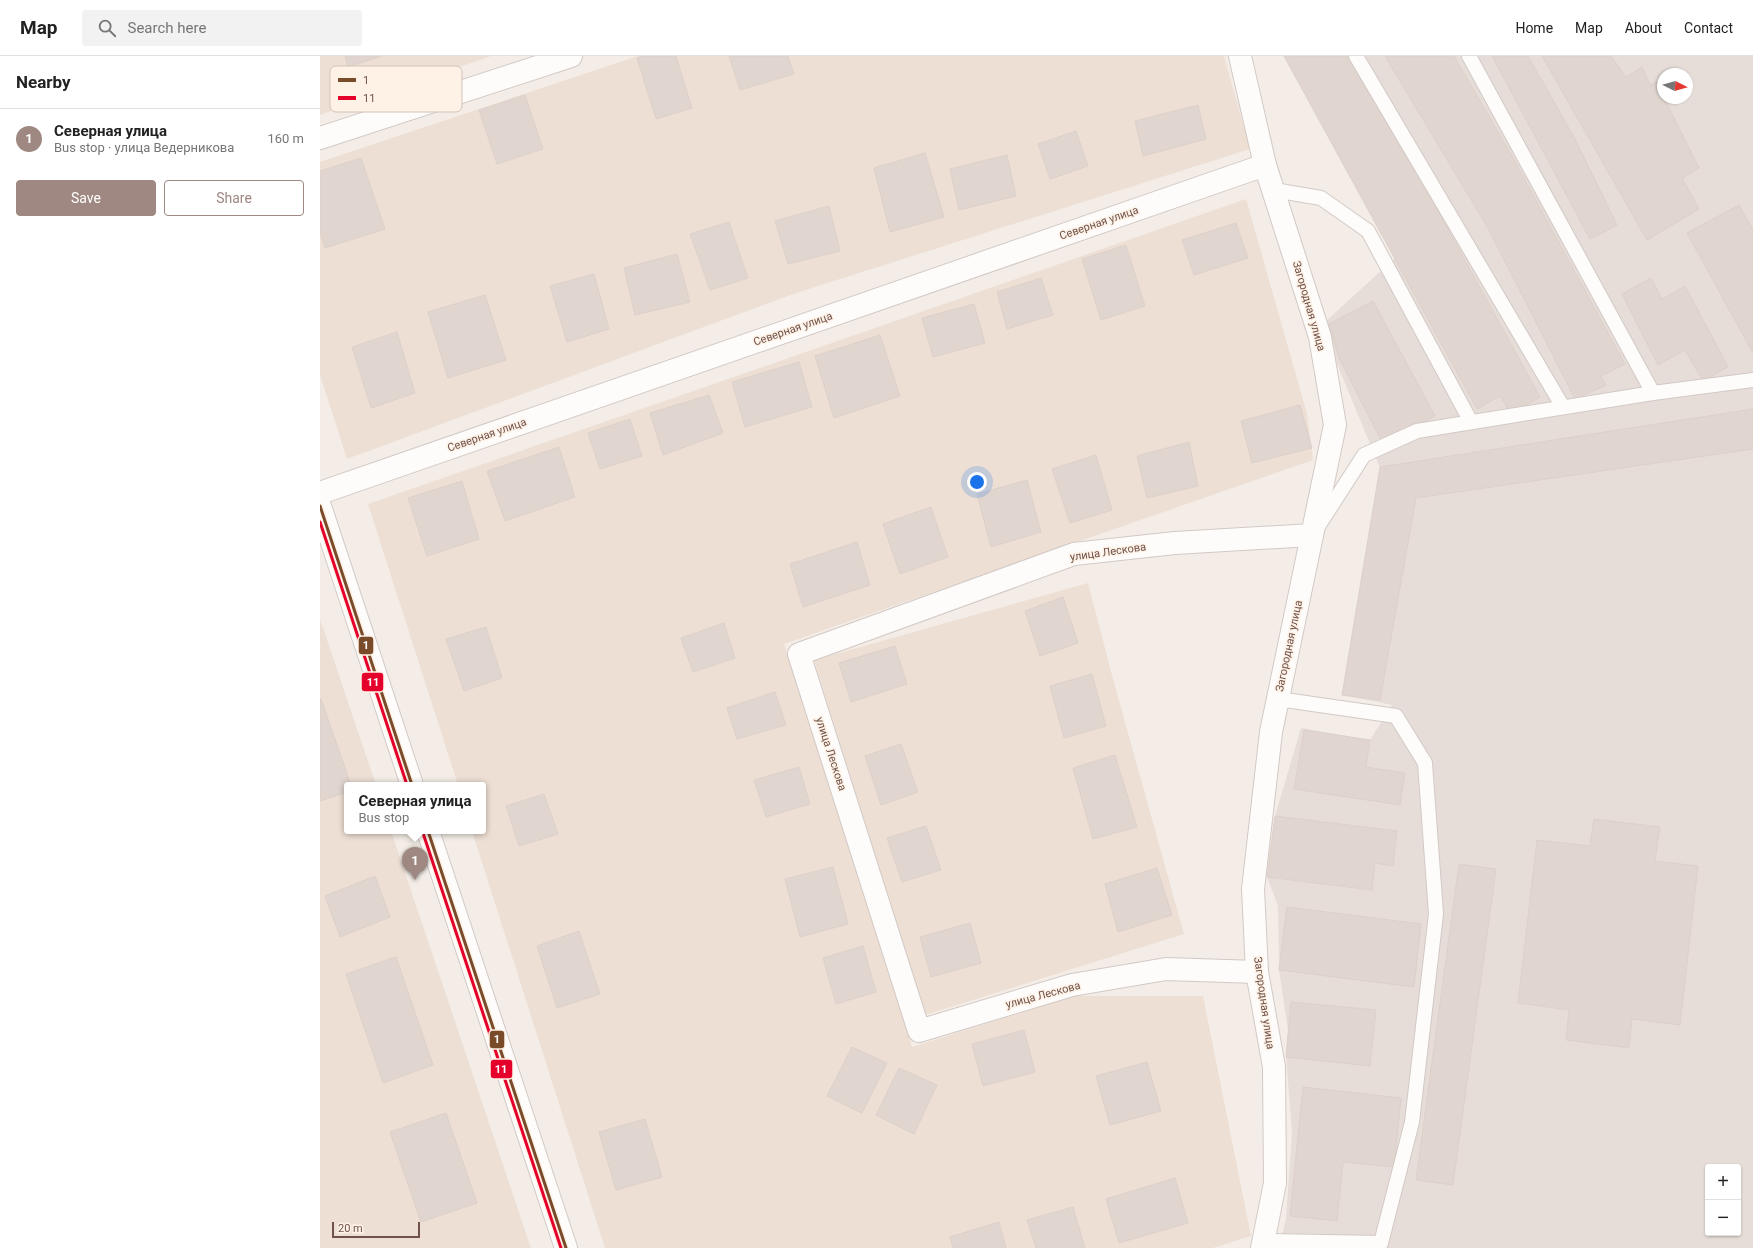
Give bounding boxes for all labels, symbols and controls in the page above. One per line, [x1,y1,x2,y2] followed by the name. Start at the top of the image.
[82,10,362,46] search box
[20,16,58,39] text: Map
[96,17,118,39] icon: search
[128,19,206,37] text: Search here
[1515,20,1553,36] text: Home
[1575,20,1603,36] text: Map
[1625,20,1662,36] text: About
[1684,20,1733,36] text: Contact
[330,66,462,112] legend
[1657,68,1693,104] north arrow
[16,72,71,92] text: Nearby
[363,74,369,87] text: 1
[363,92,375,105] text: 11
[54,122,167,140] text: Северная улица
[25,131,33,146] text: 1
[267,131,304,146] text: 160 m
[54,140,234,155] text: Bus stop · улица Ведерникова
[16,180,156,216] button: Save
[164,180,304,216] button: Share
[1058,203,1140,243] street label: Северная улица
[1290,259,1328,353] street label: Загородная улица
[752,309,834,349] street label: Северная улица
[446,415,528,455] street label: Северная улица
[967,472,987,492] your location
[1069,540,1147,564] street label: улица Лескова
[1273,599,1305,693] street label: Загородная улица
[358,636,374,655] line badge: 1
[363,639,369,652] text: 1
[361,672,384,692] line badge: 11
[367,676,379,689] text: 11
[813,716,849,792] street label: улица Лескова
[344,782,486,834] popup
[359,792,471,810] text: Северная улица
[359,810,409,825] text: Bus stop
[402,847,428,880] pin: 1
[1251,956,1277,1050] street label: Загородная улица
[1004,979,1082,1011] street label: улица Лескова
[489,1030,505,1049] line badge: 1
[494,1033,500,1046] text: 1
[490,1059,513,1079] line badge: 11
[495,1063,507,1076] text: 11
[1705,1164,1741,1236] map controls
[1705,1164,1741,1200] button: +
[1705,1200,1741,1236] button: −
[332,1220,420,1239] scale bar
[338,1222,363,1235] text: 20 m

